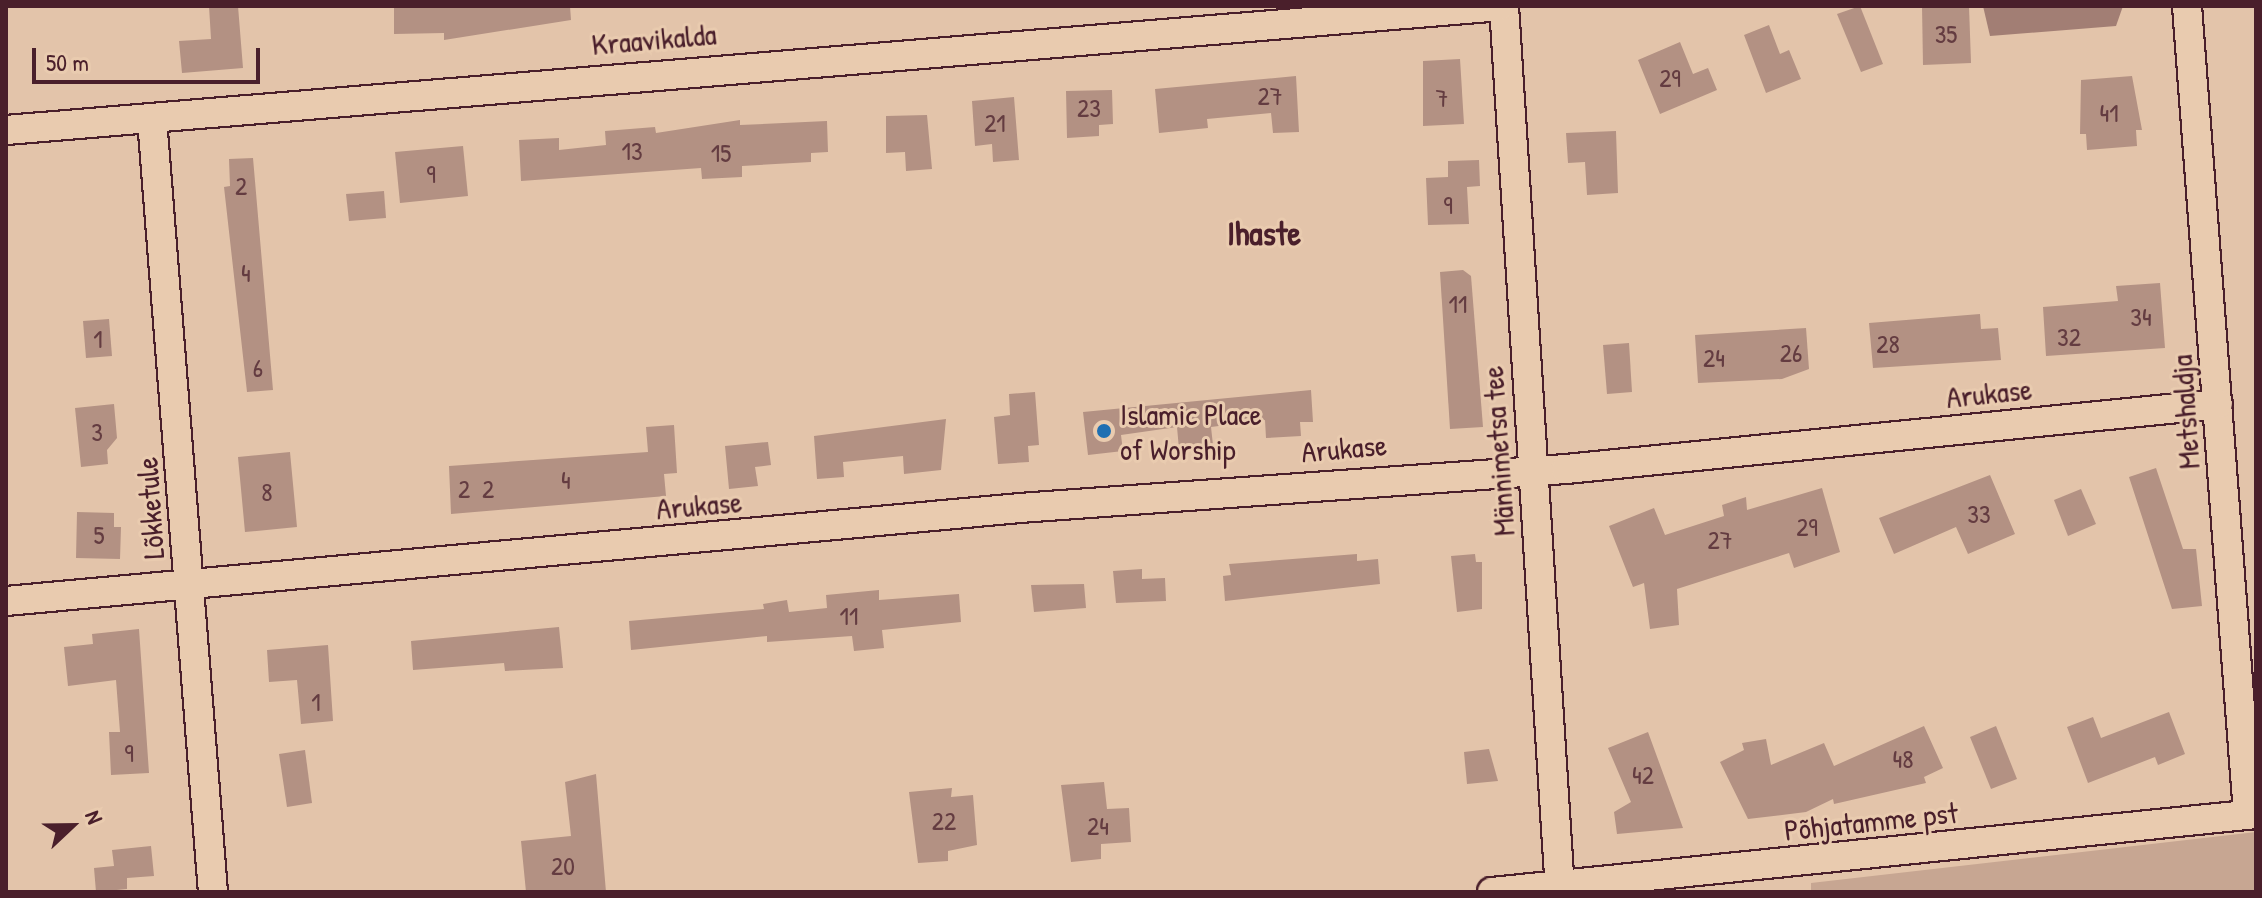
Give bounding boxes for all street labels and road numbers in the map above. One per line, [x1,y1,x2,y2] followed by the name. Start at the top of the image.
[590,16,718,62] street label: Kraavikalda
[2163,354,2207,470] street label: Metshaldja
[1474,365,1522,537] street label: Männimetsa tee
[1944,371,2034,415] street label: Arukase
[1300,426,1388,470] street label: Arukase
[128,456,172,560] street label: Lõkketule
[655,483,743,527] street label: Arukase
[1782,794,1960,848] street label: Põhjatamme pst

